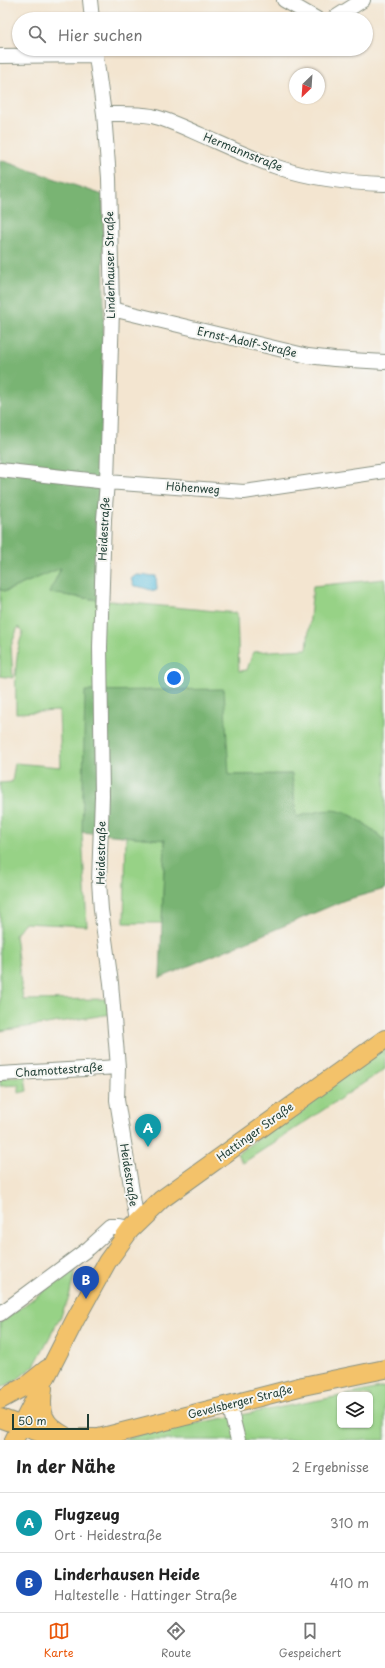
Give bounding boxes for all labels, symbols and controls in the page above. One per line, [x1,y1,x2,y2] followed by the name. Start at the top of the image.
[12,12,373,56] search box
[26,23,48,45] icon: search
[58,23,143,46] text: Hier suchen
[289,68,325,104] north arrow
[201,128,286,175] street label: Hermannstraße
[100,211,119,319] street label: Linderhauser Straße
[196,322,299,361] street label: Ernst-Adolf-Straße
[165,477,221,498] street label: Höhenweg
[93,497,114,561] street label: Heidestraße
[164,668,184,688] your location
[91,821,110,885] street label: Heidestraße
[15,1058,103,1081] street label: Chamottestraße
[213,1098,297,1165] street label: Hattinger Straße
[135,1114,161,1147] pin: A
[116,1142,143,1208] street label: Heidestraße
[73,1266,99,1299] pin: B
[186,1380,294,1423] street label: Gevelsberger Straße
[337,1392,373,1428] map controls
[337,1392,373,1428] button: layers
[12,1412,89,1431] scale bar
[18,1412,47,1429] text: 50 m
[16,1453,115,1479] text: In der Nähe
[292,1457,369,1476] text: 2 Ergebnisse
[54,1502,120,1525] text: Flugzeug
[24,1513,34,1532] text: A
[330,1513,369,1532] text: 310 m
[54,1525,162,1544] text: Ort · Heidestraße
[54,1562,200,1585] text: Linderhausen Heide
[25,1573,33,1592] text: B
[330,1573,369,1592] text: 410 m
[54,1585,237,1604] text: Haltestelle · Hattinger Straße
[44,1620,74,1661] tab: Karte
[161,1620,191,1661] tab: Route
[279,1620,341,1661] tab: Gespeichert

